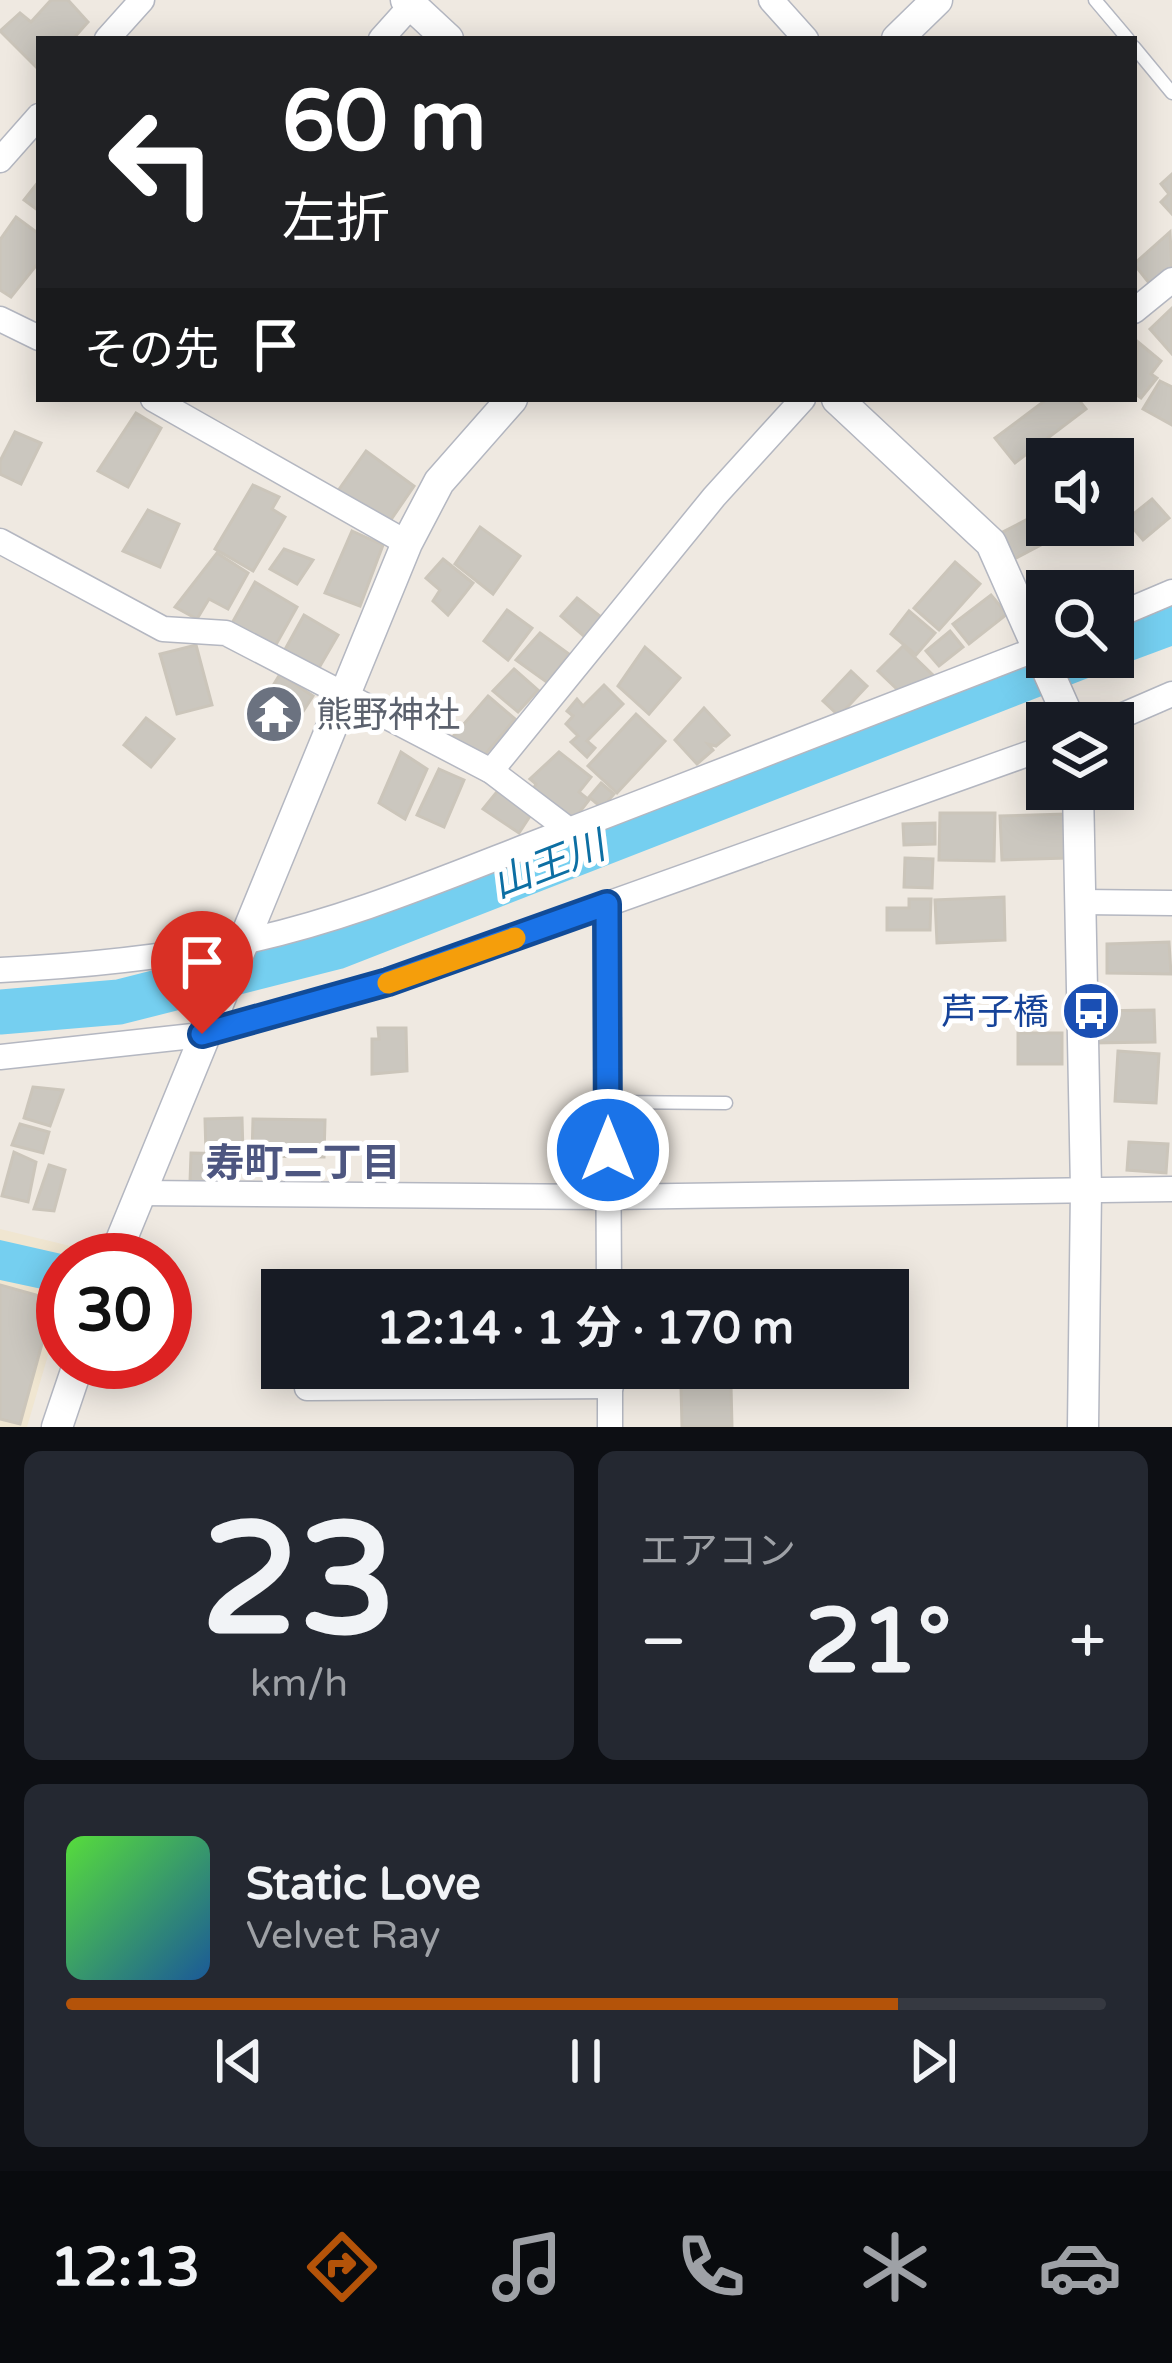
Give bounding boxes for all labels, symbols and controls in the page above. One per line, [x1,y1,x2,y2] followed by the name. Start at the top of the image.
[282,72,486,173] text: 60 m
[84,84,240,240] icon: left
[282,187,390,252] text: 左折
[243,312,309,378] icon: arrive
[84,324,219,378] text: その先
[1026,438,1134,810] map controls
[1026,438,1134,546] button: sound
[1026,570,1134,678] button: search
[243,683,305,745] temple icon: 熊野神社
[316,694,460,737] place label: 熊野神社
[1026,702,1134,810] button: layers
[485,821,615,908] water label: 山王川
[151,911,253,1034] pin
[169,929,235,995] icon: arrive
[1060,980,1122,1042] bus stop icon: 芦子橋
[941,991,1049,1034] place label: 芦子橋
[545,1087,671,1213] position arrow
[205,1140,401,1187] district label: 寿町二丁目
[36,1233,192,1389] speed limit sign: 30
[376,1302,794,1356] text: 12:14 · 1 分 · 170 m
[201,1488,397,1676] text: 23
[640,1528,796,1575] text: エアコン
[804,1588,951,1697] text: 21°
[640,1602,687,1682] text: −
[1069,1602,1106,1682] text: +
[250,1660,348,1707] text: km/h
[246,1858,481,1912] text: Static Love
[246,1912,441,1959] text: Velvet Ray
[206,2028,272,2094] icon: previous
[553,2028,619,2094] icon: pause
[900,2028,966,2094] icon: next
[300,2225,384,2309] icon: directions
[485,2225,569,2309] icon: music
[669,2225,753,2309] icon: phone
[853,2225,937,2309] icon: climate
[1038,2225,1122,2309] icon: car
[50,2235,200,2300] text: 12:13

